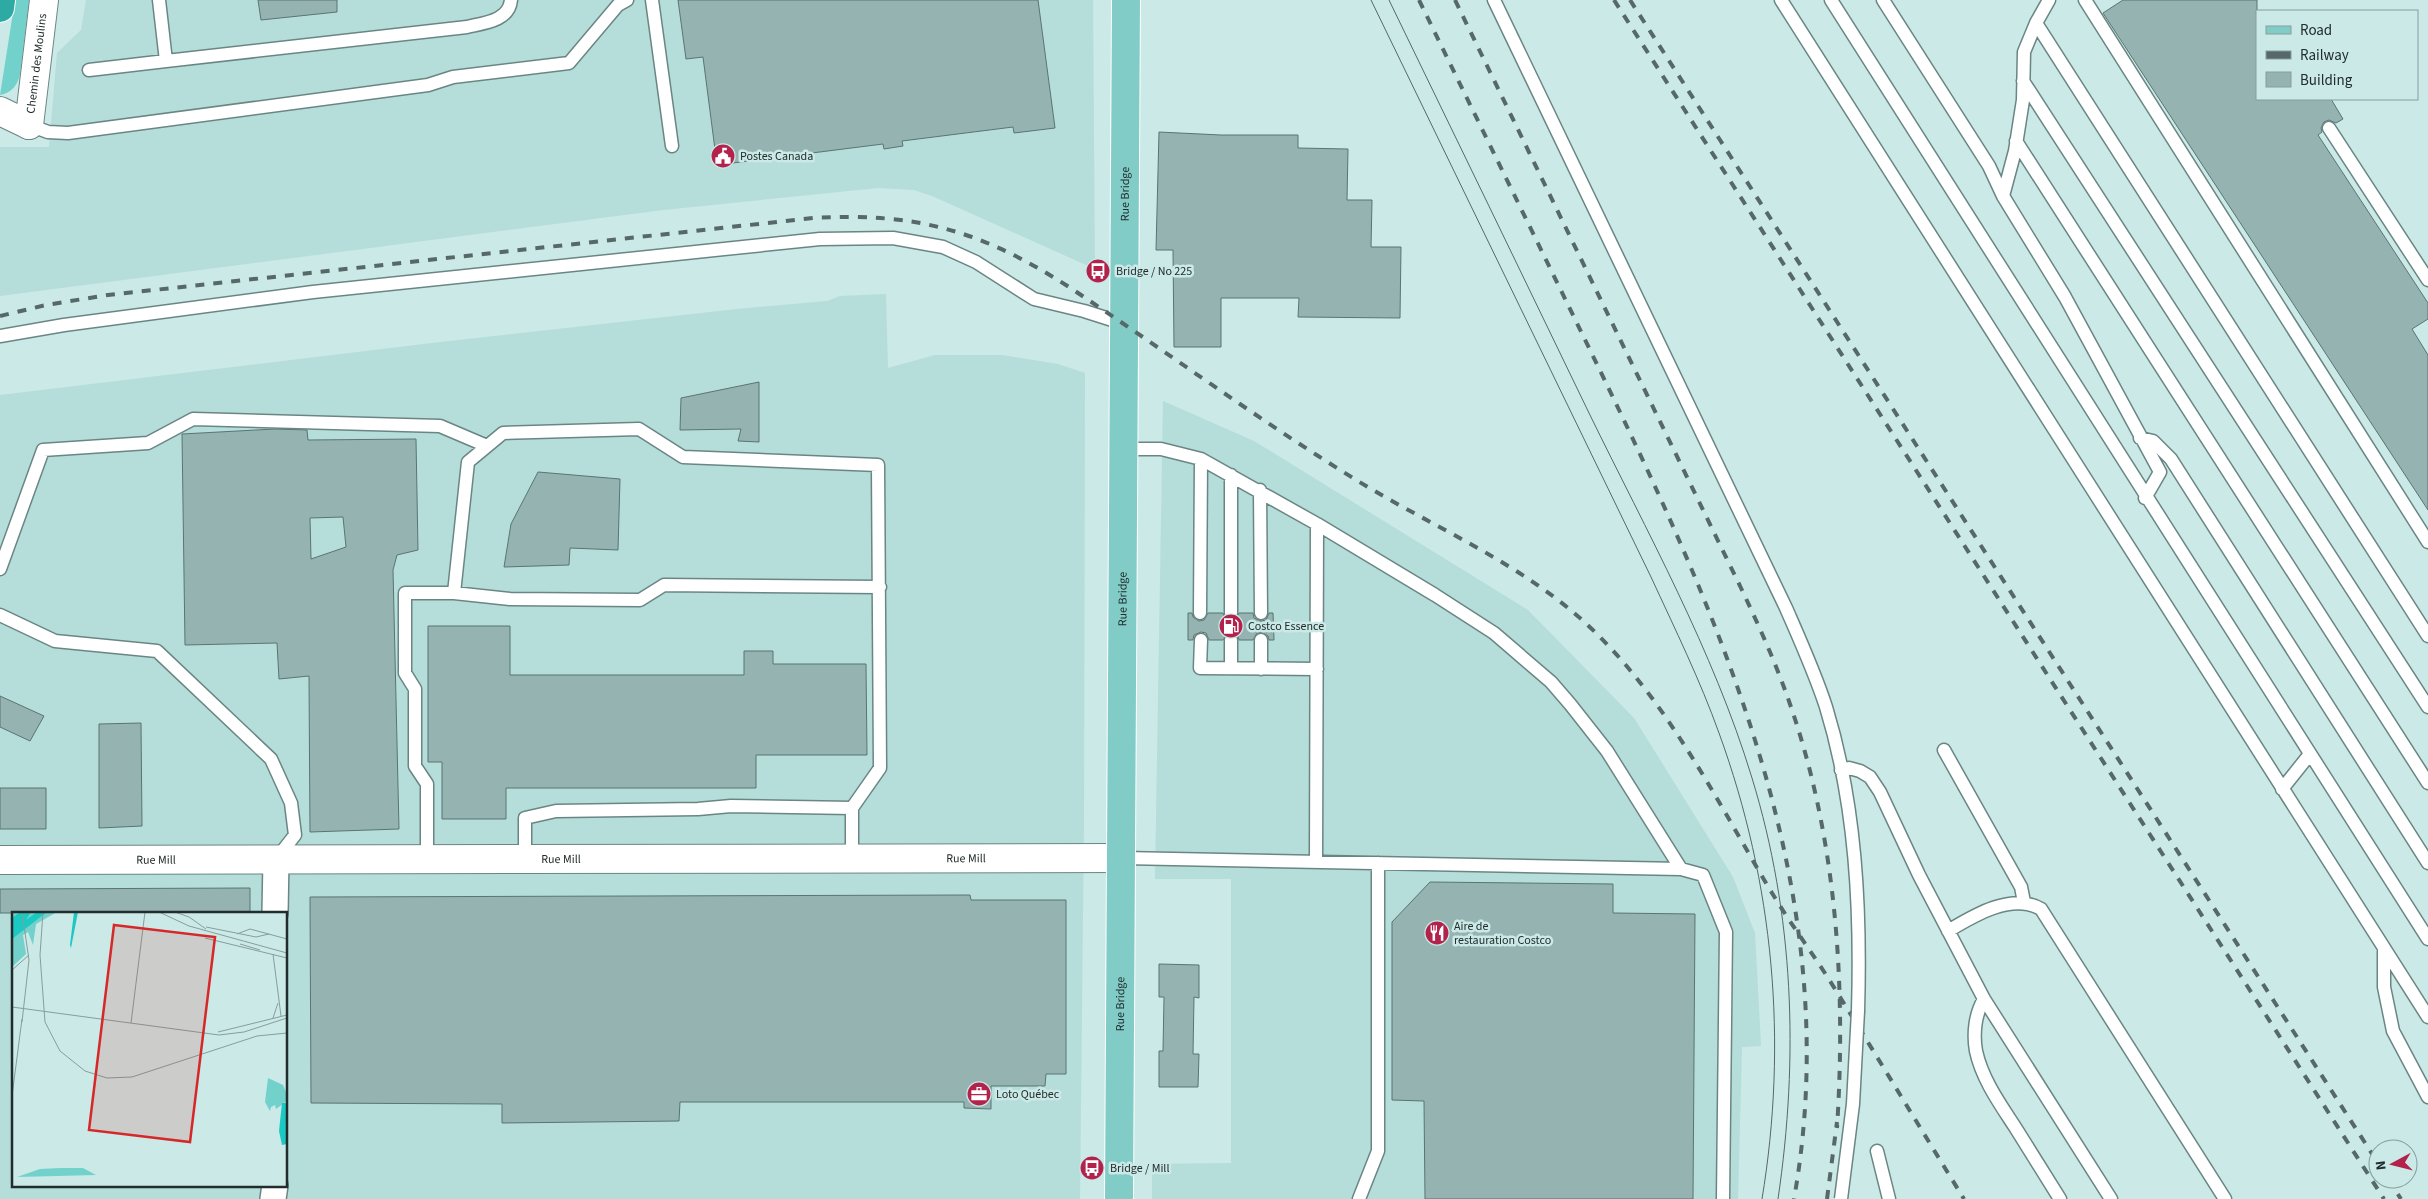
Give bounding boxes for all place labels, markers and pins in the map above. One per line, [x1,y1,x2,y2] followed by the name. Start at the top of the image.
[710,143,736,169] public building icon: Postes Canada
[740,148,813,165] place label: Postes Canada
[1085,258,1111,284] bus stop icon: Bridge / No 225
[1116,263,1192,280] place label: Bridge / No 225
[1218,613,1244,639] fuel station icon: Costco Essence
[1248,618,1324,635] place label: Costco Essence
[1454,918,1551,949] place label: Aire de restauration Costco
[1424,920,1450,946] restaurant icon: Aire de restauration Costco
[966,1081,992,1107] office icon: Loto Québec
[996,1086,1060,1103] place label: Loto Québec
[1079,1155,1105,1181] bus stop icon: Bridge / Mill
[1110,1160,1169,1177] place label: Bridge / Mill

